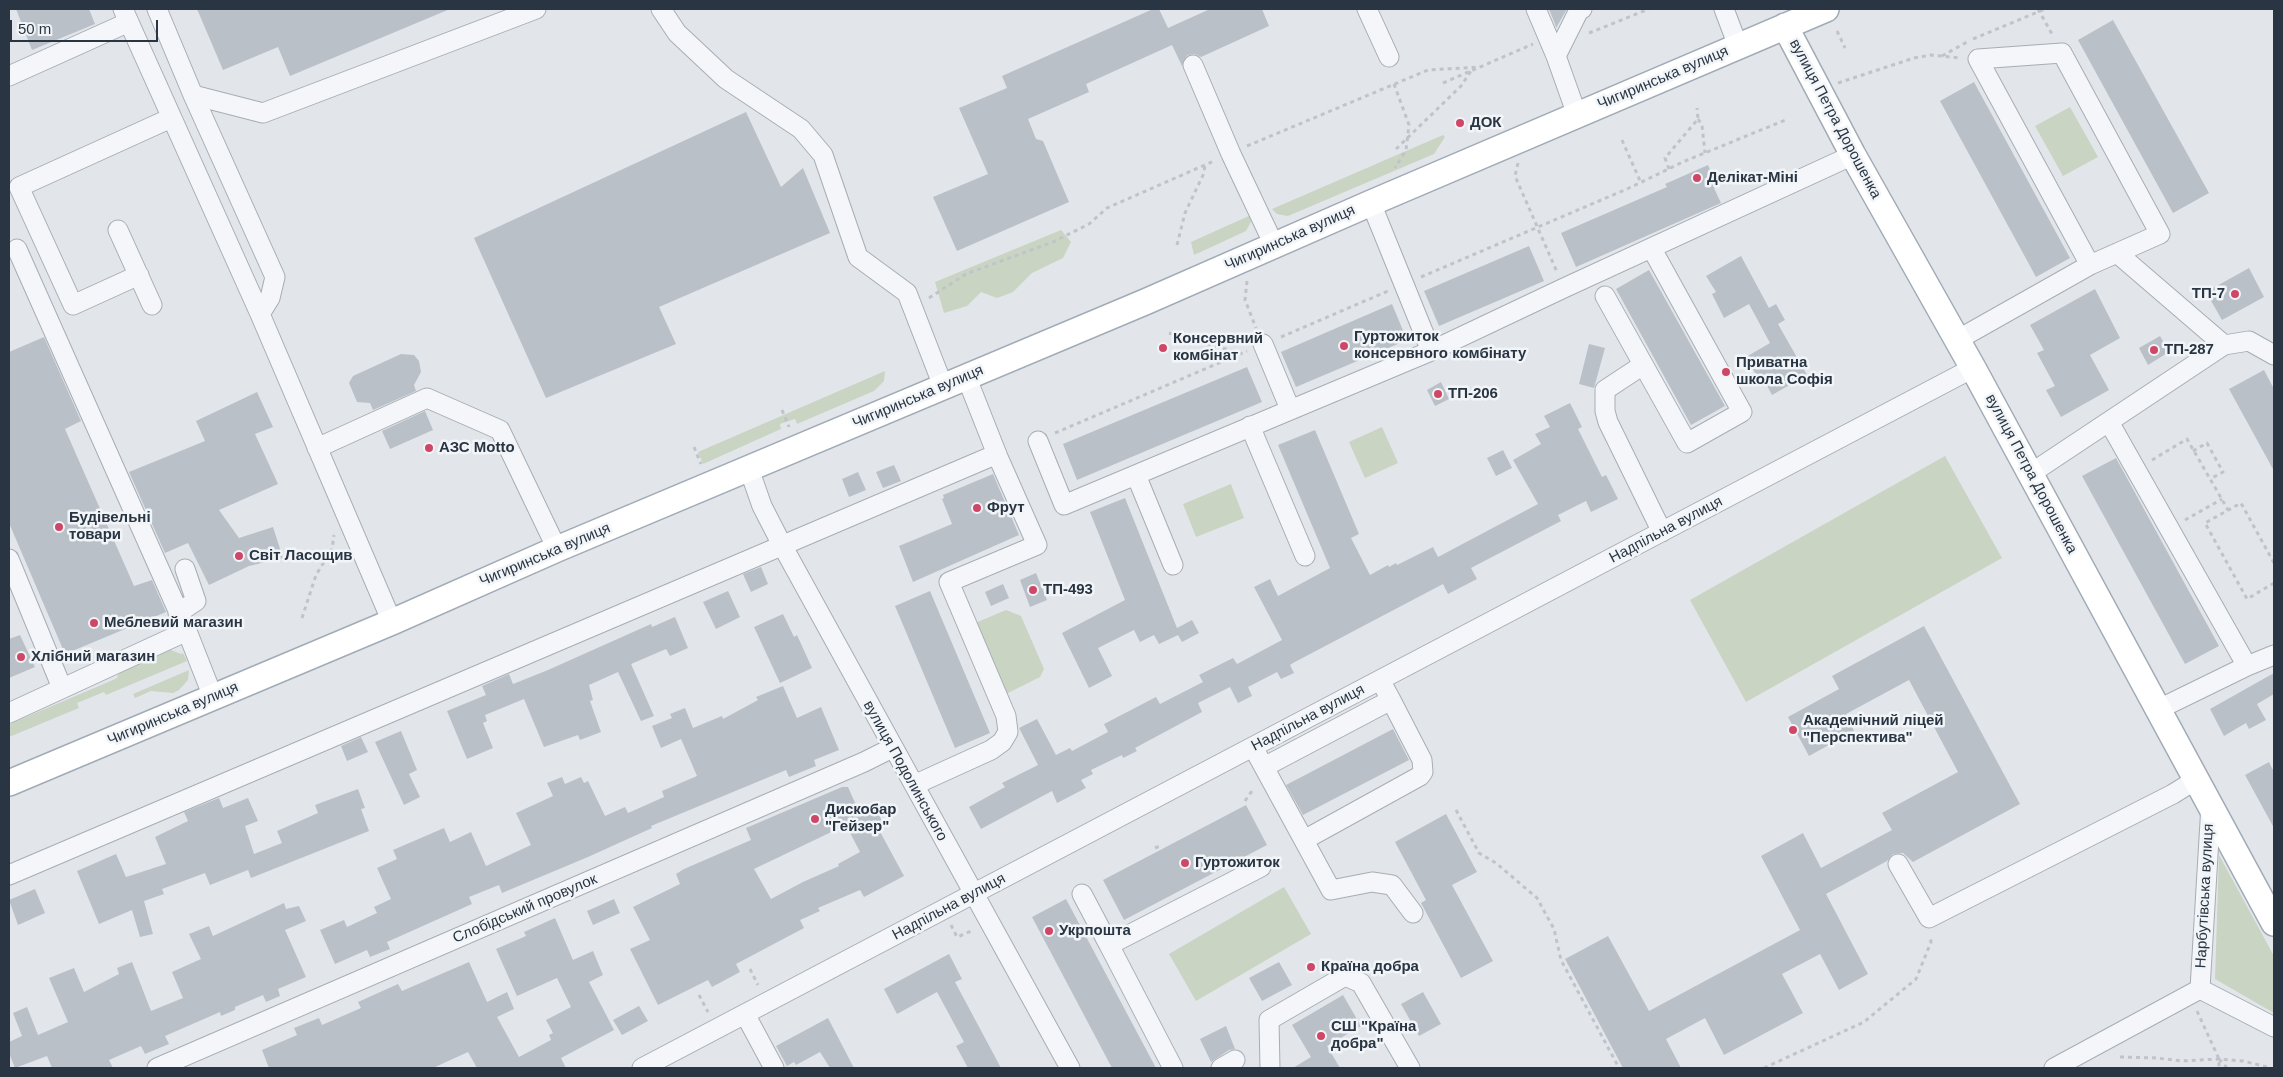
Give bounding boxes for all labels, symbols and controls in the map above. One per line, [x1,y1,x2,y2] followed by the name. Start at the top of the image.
[12,10,160,42] scale bar
[18,20,51,37] text: 50 m
[1785,36,1885,202] street label: вулиця Петра Дорошенка
[1595,42,1731,114] street label: Чигиринська вулиця
[1470,114,1502,132] place label: ДОК
[1454,117,1466,129] marker: ДОК
[1707,169,1798,187] place label: Делікат-Міні
[1691,172,1703,184] marker: Делікат-Міні
[1222,201,1358,275] street label: Чигиринська вулиця
[2192,285,2225,303] place label: ТП-7
[2229,288,2241,300] marker: ТП-7
[1354,328,1526,363] place label: Гуртожиток консервного комбінату
[1173,330,1263,365] place label: Консервний комбінат
[1338,340,1350,352] marker: Гуртожиток консервного комбінату
[2164,341,2214,359] place label: ТП-287
[1157,342,1169,354] marker: Консервний комбінат
[2148,344,2160,356] marker: ТП-287
[1736,354,1833,389] place label: Приватна школа Софія
[850,361,986,433] street label: Чигиринська вулиця
[1720,366,1732,378] marker: Приватна школа Софія
[1448,385,1498,403] place label: ТП-206
[1432,388,1444,400] marker: ТП-206
[1981,391,2081,557] street label: вулиця Петра Дорошенка
[439,439,515,457] place label: АЗС Motto
[423,442,435,454] marker: АЗС Motto
[1606,493,1726,567] street label: Надпільна вулиця
[987,499,1025,517] place label: Фрут
[971,502,983,514] marker: Фрут
[69,509,151,544] place label: Будівельні товари
[477,519,613,591] street label: Чигиринська вулиця
[53,521,65,533] marker: Будівельні товари
[249,547,353,565] place label: Світ Ласощив
[233,550,245,562] marker: Світ Ласощив
[1043,581,1093,599] place label: ТП-493
[1027,584,1039,596] marker: ТП-493
[104,614,243,632] place label: Меблевий магазин
[88,617,100,629] marker: Меблевий магазин
[31,648,155,666] place label: Хлібний магазин
[15,651,27,663] marker: Хлібний магазин
[105,678,241,750] street label: Чигиринська вулиця
[1248,681,1368,755] street label: Надпільна вулиця
[859,698,951,844] street label: вулиця Подолинського
[1803,712,1943,747] place label: Академічний ліцей "Перспектива"
[1787,724,1799,736] marker: Академічний ліцей "Перспектива"
[825,801,896,836] place label: Дискобар "Гейзер"
[809,813,821,825] marker: Дискобар "Гейзер"
[2192,823,2218,969] street label: Нарбутівська вулиця
[1195,854,1280,872] place label: Гуртожиток
[1179,857,1191,869] marker: Гуртожиток
[450,870,600,948] street label: Слобідський провулок
[889,870,1009,944] street label: Надпільна вулиця
[1059,922,1131,940] place label: Укрпошта
[1043,925,1055,937] marker: Укрпошта
[1321,958,1419,976] place label: Країна добра
[1305,961,1317,973] marker: Країна добра
[1331,1018,1416,1053] place label: СШ "Країна добра"
[1315,1030,1327,1042] marker: СШ "Країна добра"

